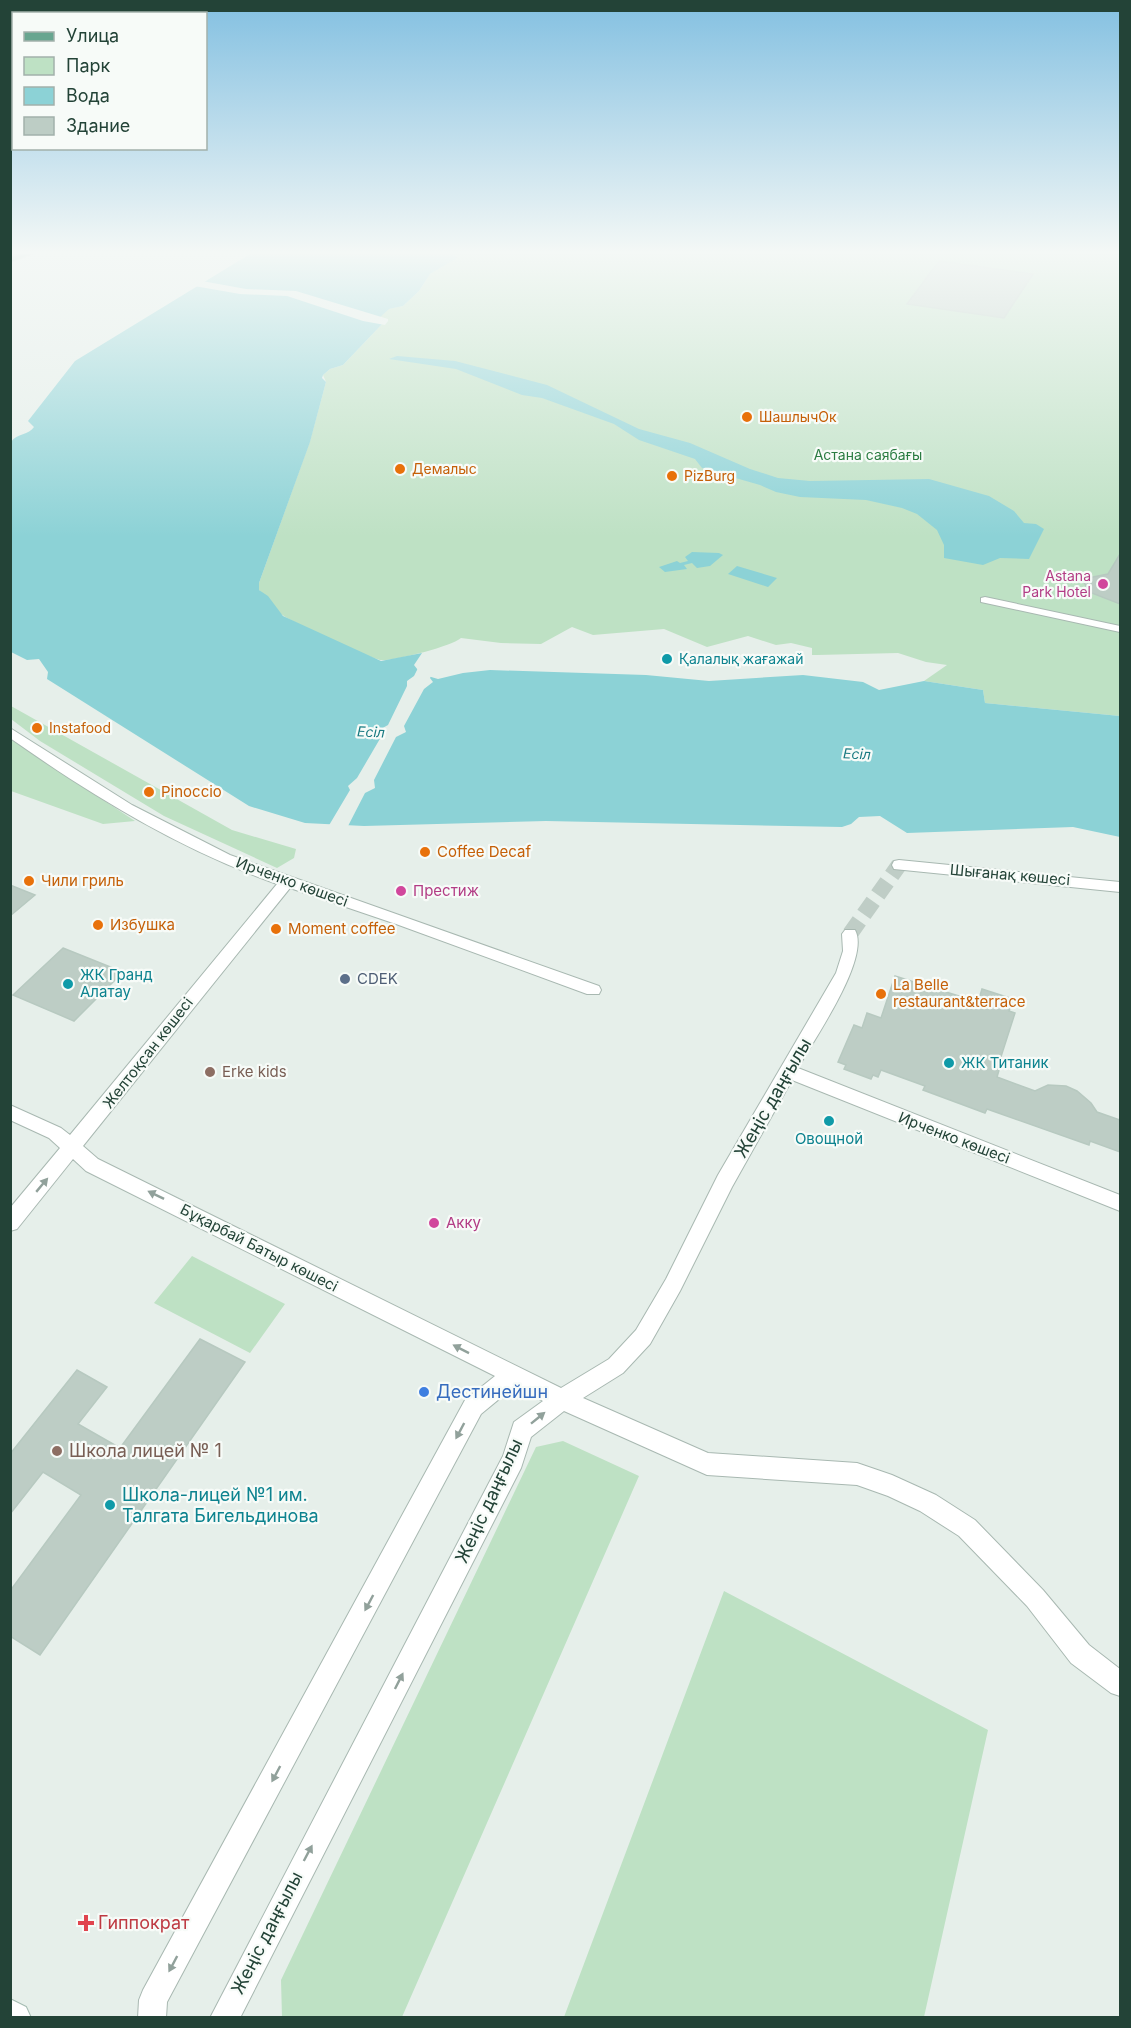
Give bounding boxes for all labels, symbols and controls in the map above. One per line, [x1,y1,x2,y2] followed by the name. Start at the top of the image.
[12,12,207,150] legend
[66,25,119,46] text: Улица
[66,55,111,76] text: Парк
[66,85,110,106] text: Вода
[66,115,130,136] text: Здание
[759,408,837,425] place label: ШашлычОк
[740,410,754,424] marker: ШашлычОк
[814,446,922,463] park label: Астана саябағы
[412,460,477,477] place label: Демалыс
[393,462,407,476] marker: Демалыс
[684,467,735,484] place label: PizBurg
[665,469,679,483] marker: PizBurg
[1022,567,1091,600] place label: Astana Park Hotel
[1096,577,1110,591] marker: Astana Park Hotel
[679,650,803,667] place label: Қалалық жағажай
[660,652,674,666] marker: Қалалық жағажай
[49,719,111,736] place label: Instafood
[30,721,44,735] marker: Instafood
[357,722,385,741] water label: Есіл
[843,744,871,763] water label: Есіл
[161,782,222,801] place label: Pinoccio
[142,785,156,799] marker: Pinoccio
[437,842,531,861] place label: Coffee Decaf
[418,845,432,859] marker: Coffee Decaf
[233,852,351,911] street label: Ирченко көшесі
[949,860,1071,889] street label: Шығанақ көшесі
[41,871,124,890] place label: Чили гриль
[22,874,36,888] marker: Чили гриль
[413,881,479,900] place label: Престиж
[394,884,408,898] marker: Престиж
[110,915,175,934] place label: Избушка
[91,918,105,932] marker: Избушка
[288,919,396,938] place label: Moment coffee
[269,922,283,936] marker: Moment coffee
[80,965,153,1001] place label: ЖК Гранд Алатау
[357,969,398,988] place label: CDEK
[338,972,352,986] marker: CDEK
[893,975,1026,1011] place label: La Belle restaurant&terrace
[61,977,75,991] marker: ЖК Гранд Алатау
[874,987,888,1001] marker: La Belle restaurant&terrace
[98,993,197,1112] street label: Желтоқсан көшесі
[730,1034,815,1161] street label: Жеңіс даңғылы
[961,1053,1049,1072] place label: ЖК Титаник
[942,1056,956,1070] marker: ЖК Титаник
[222,1062,287,1081] place label: Erke kids
[203,1065,217,1079] marker: Erke kids
[896,1108,1013,1168] street label: Ирченко көшесі
[822,1114,836,1128] marker: Овощной
[795,1129,863,1148] place label: Овощной
[35,1178,48,1193] one-way arrow
[147,1191,164,1200] one-way arrow
[177,1200,341,1296] street label: Бұқарбай Батыр көшесі
[446,1213,482,1232] place label: Акку
[427,1216,441,1230] marker: Акку
[452,1345,470,1355] one-way arrow
[436,1381,548,1402] place label: Дестинейшн
[417,1385,431,1399] marker: Дестинейшн
[531,1412,546,1424] one-way arrow
[455,1423,465,1440] one-way arrow
[451,1435,527,1566] street label: Жеңіс даңғылы
[69,1440,222,1461] place label: Школа лицей № 1
[50,1444,64,1458] marker: Школа лицей № 1
[122,1484,319,1526] place label: Школа-лицей №1 им. Талгата Бигельдинова
[103,1498,117,1512] marker: Школа-лицей №1 им. Талгата Бигельдинова
[364,1595,374,1612] one-way arrow
[394,1672,404,1689] one-way arrow
[271,1766,281,1783] one-way arrow
[303,1844,313,1861] one-way arrow
[227,1868,306,1998] street label: Жеңіс даңғылы
[98,1912,190,1933] place label: Гиппократ
[79,1916,93,1930] marker: Гиппократ
[168,1956,178,1973] one-way arrow

